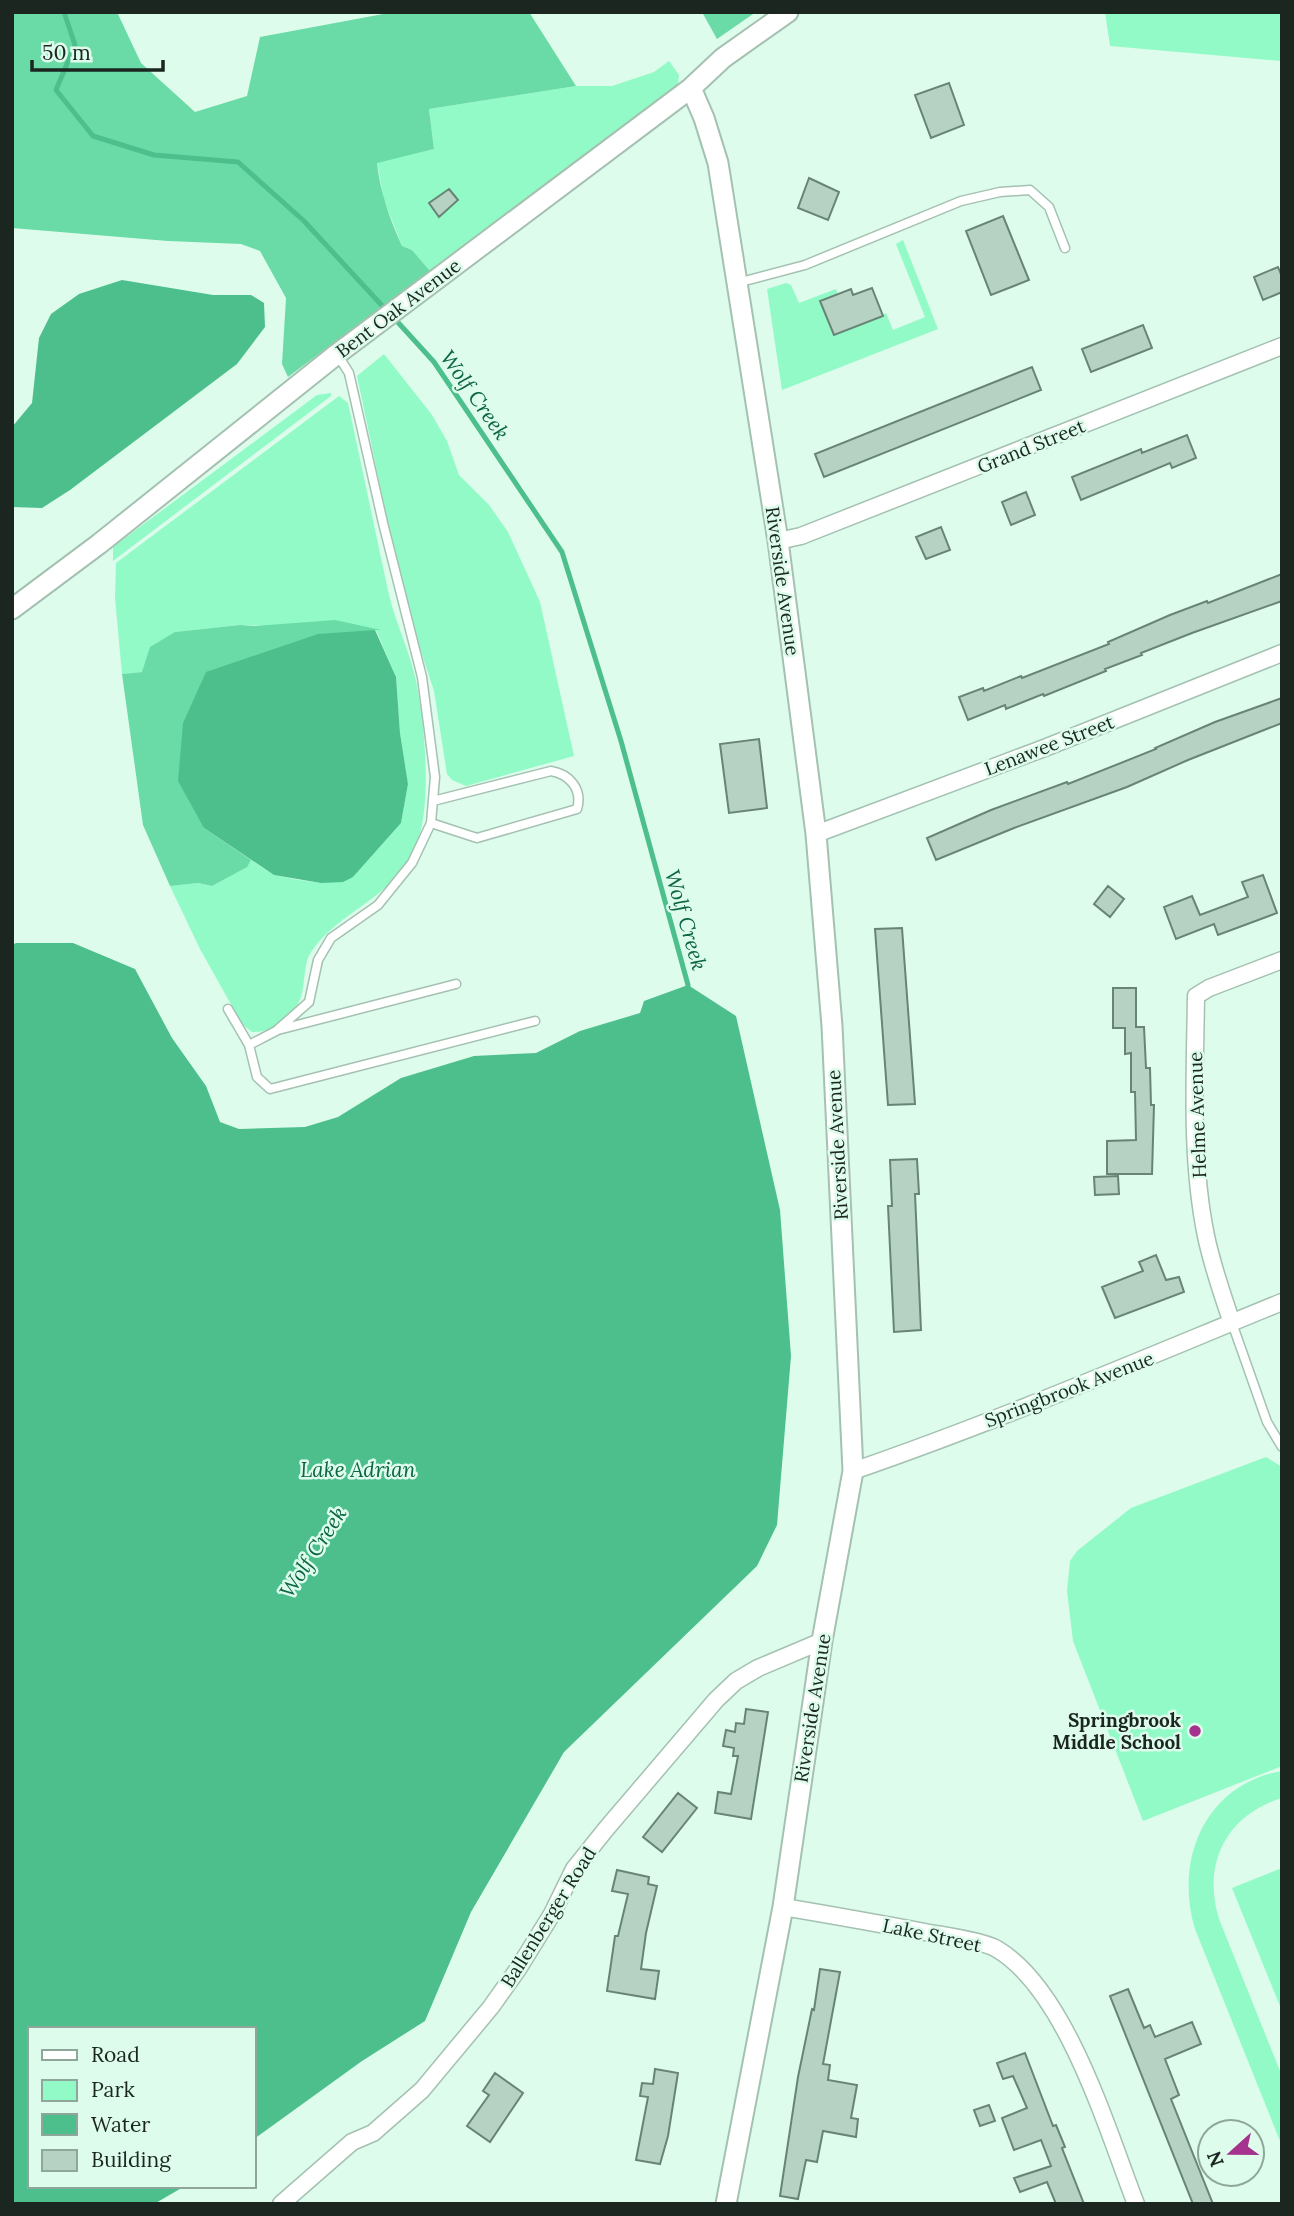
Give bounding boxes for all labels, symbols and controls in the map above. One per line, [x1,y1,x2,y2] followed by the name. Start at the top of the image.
[32,28,163,72] scale bar
[42,39,91,66] text: 50 m
[331,253,465,363] street label: Bent Oak Avenue
[434,345,516,445] water label: Wolf Creek
[974,413,1089,479] street label: Grand Street
[761,505,805,657] street label: Riverside Avenue
[981,709,1118,781] street label: Lenawee Street
[659,867,713,974] water label: Wolf Creek
[1183,1051,1211,1179] street label: Helme Avenue
[821,1069,853,1221] street label: Riverside Avenue
[981,1346,1157,1432] street label: Springbrook Avenue
[300,1456,416,1483] water label: Lake Adrian
[273,1501,353,1603] water label: Wolf Creek
[788,1632,836,1784] street label: Riverside Avenue
[1052,1708,1181,1754] place label: Springbrook Middle School
[1187,1723,1203,1739] marker: Springbrook Middle School
[495,1842,601,1992] street label: Ballenberger Road
[880,1913,984,1957] street label: Lake Street
[28,2027,256,2188] legend
[91,2041,140,2068] text: Road
[91,2076,135,2103] text: Park
[91,2111,150,2138] text: Water
[1196,2118,1266,2188] north arrow
[91,2146,171,2173] text: Building
[1201,2148,1229,2170] text: N

